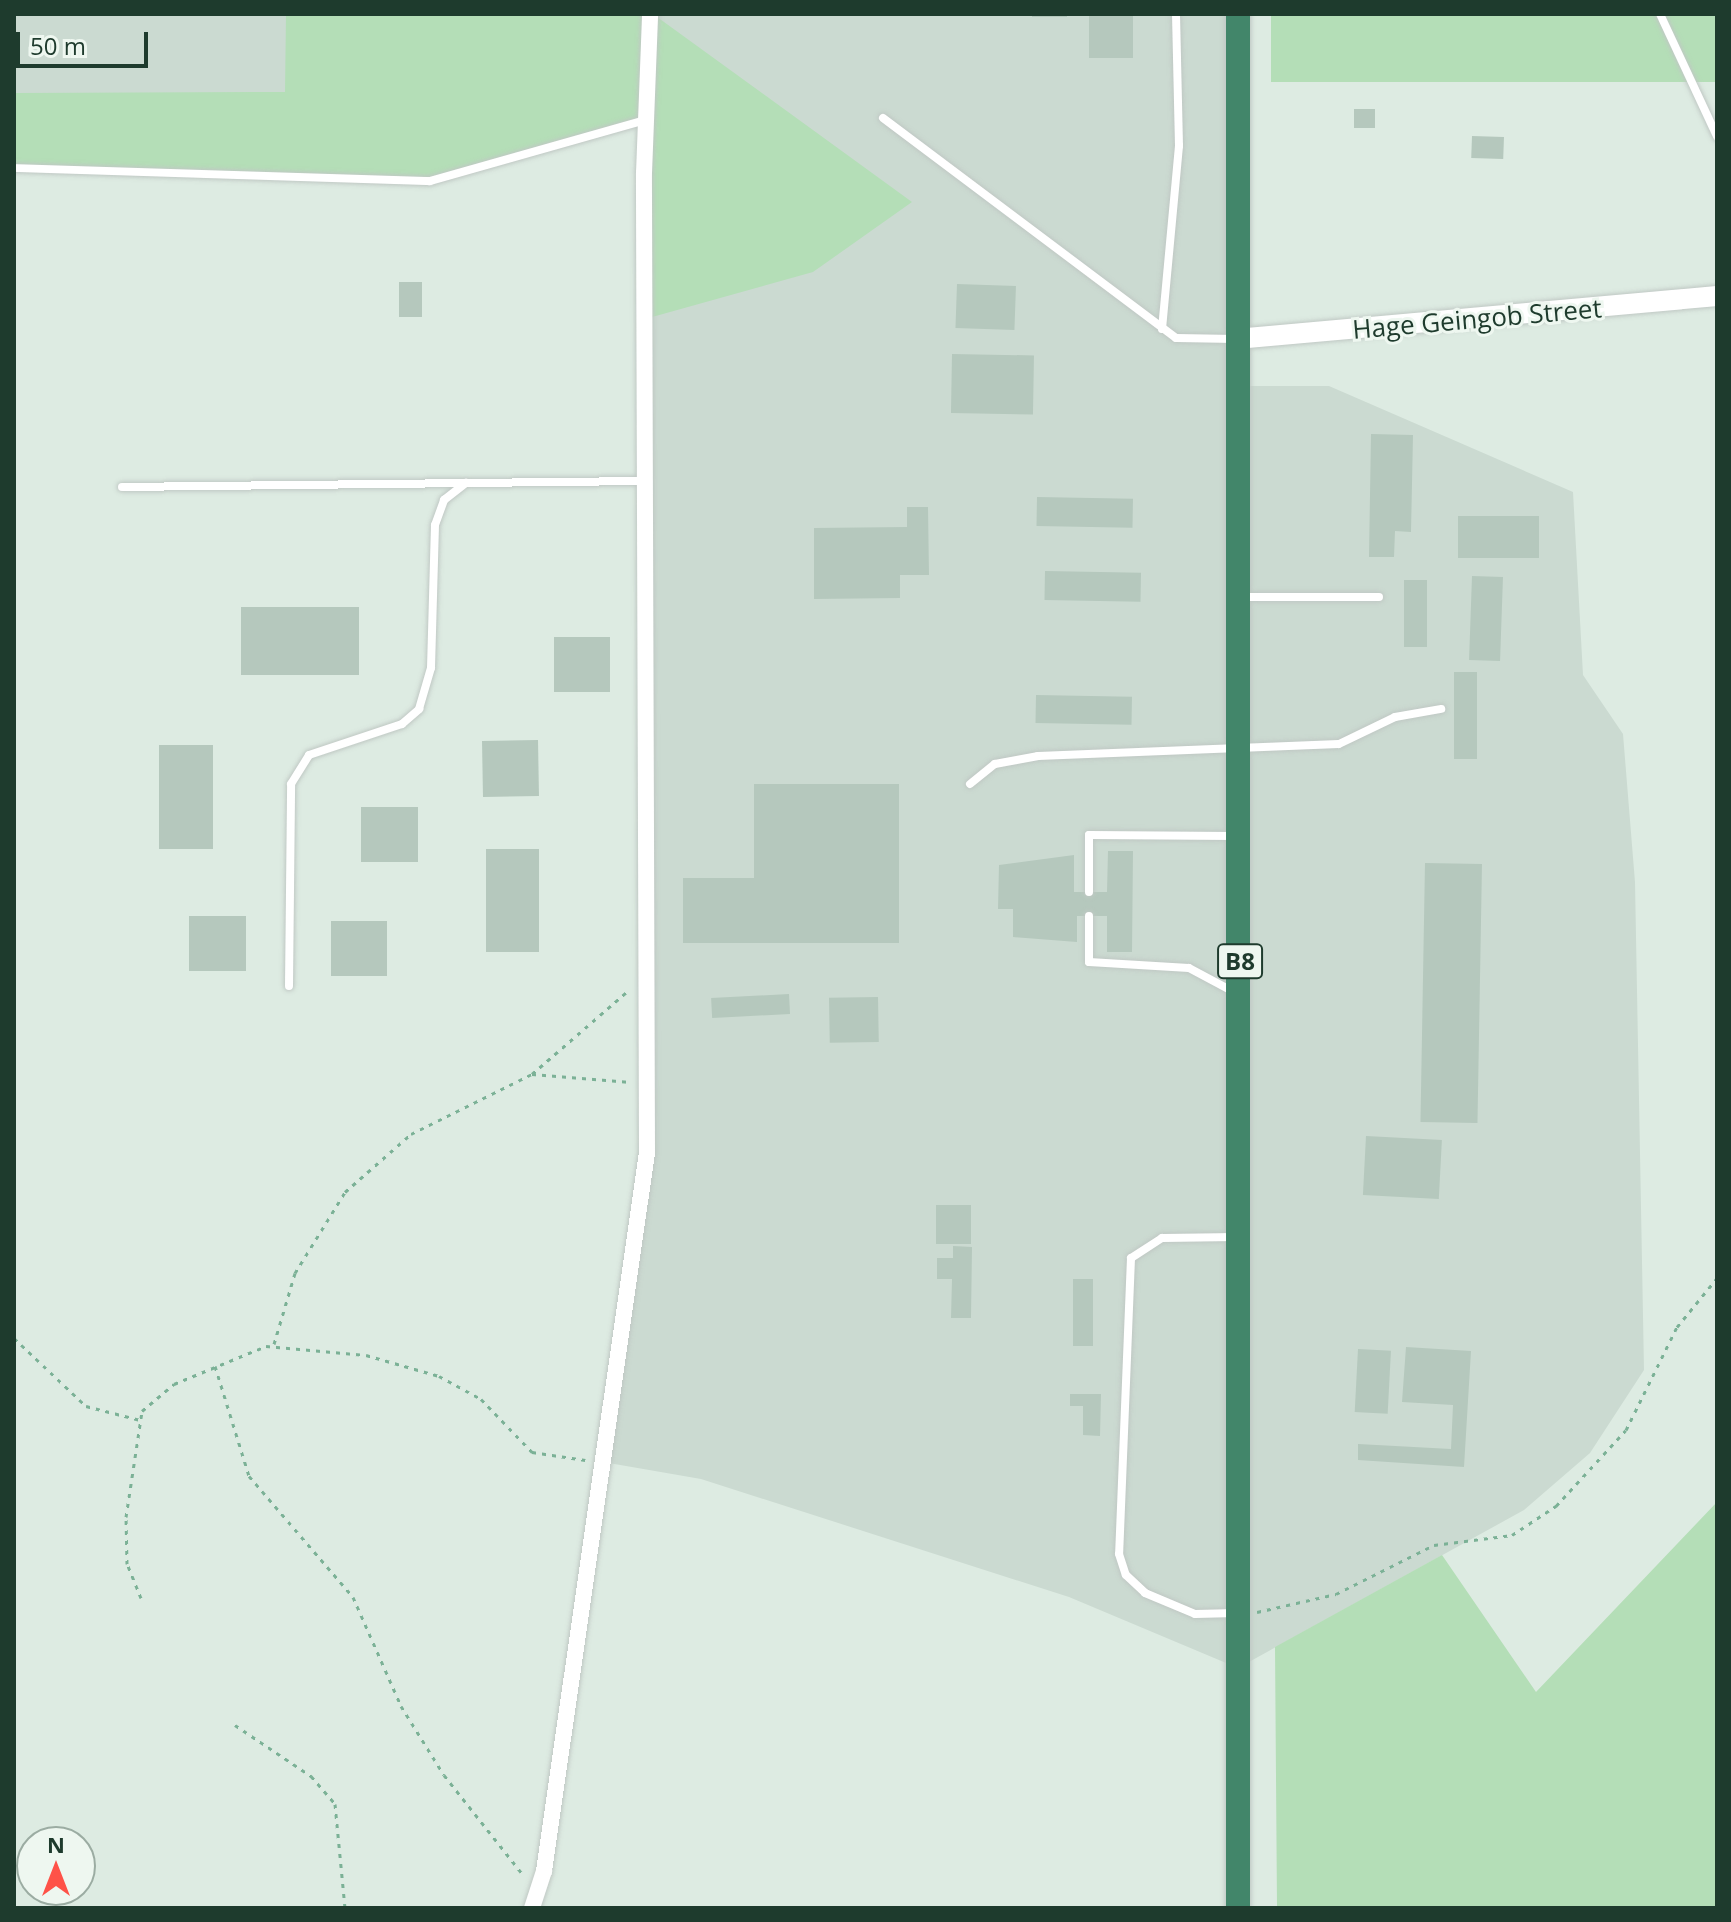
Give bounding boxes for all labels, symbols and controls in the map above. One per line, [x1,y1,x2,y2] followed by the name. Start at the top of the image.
[20,16,152,66] scale bar
[30,29,86,62] text: 50 m
[1351,293,1603,345] street label: Hage Geingob Street
[1216,941,1264,981] road number: B8
[16,1826,96,1906] north arrow
[47,1829,65,1859] text: N

